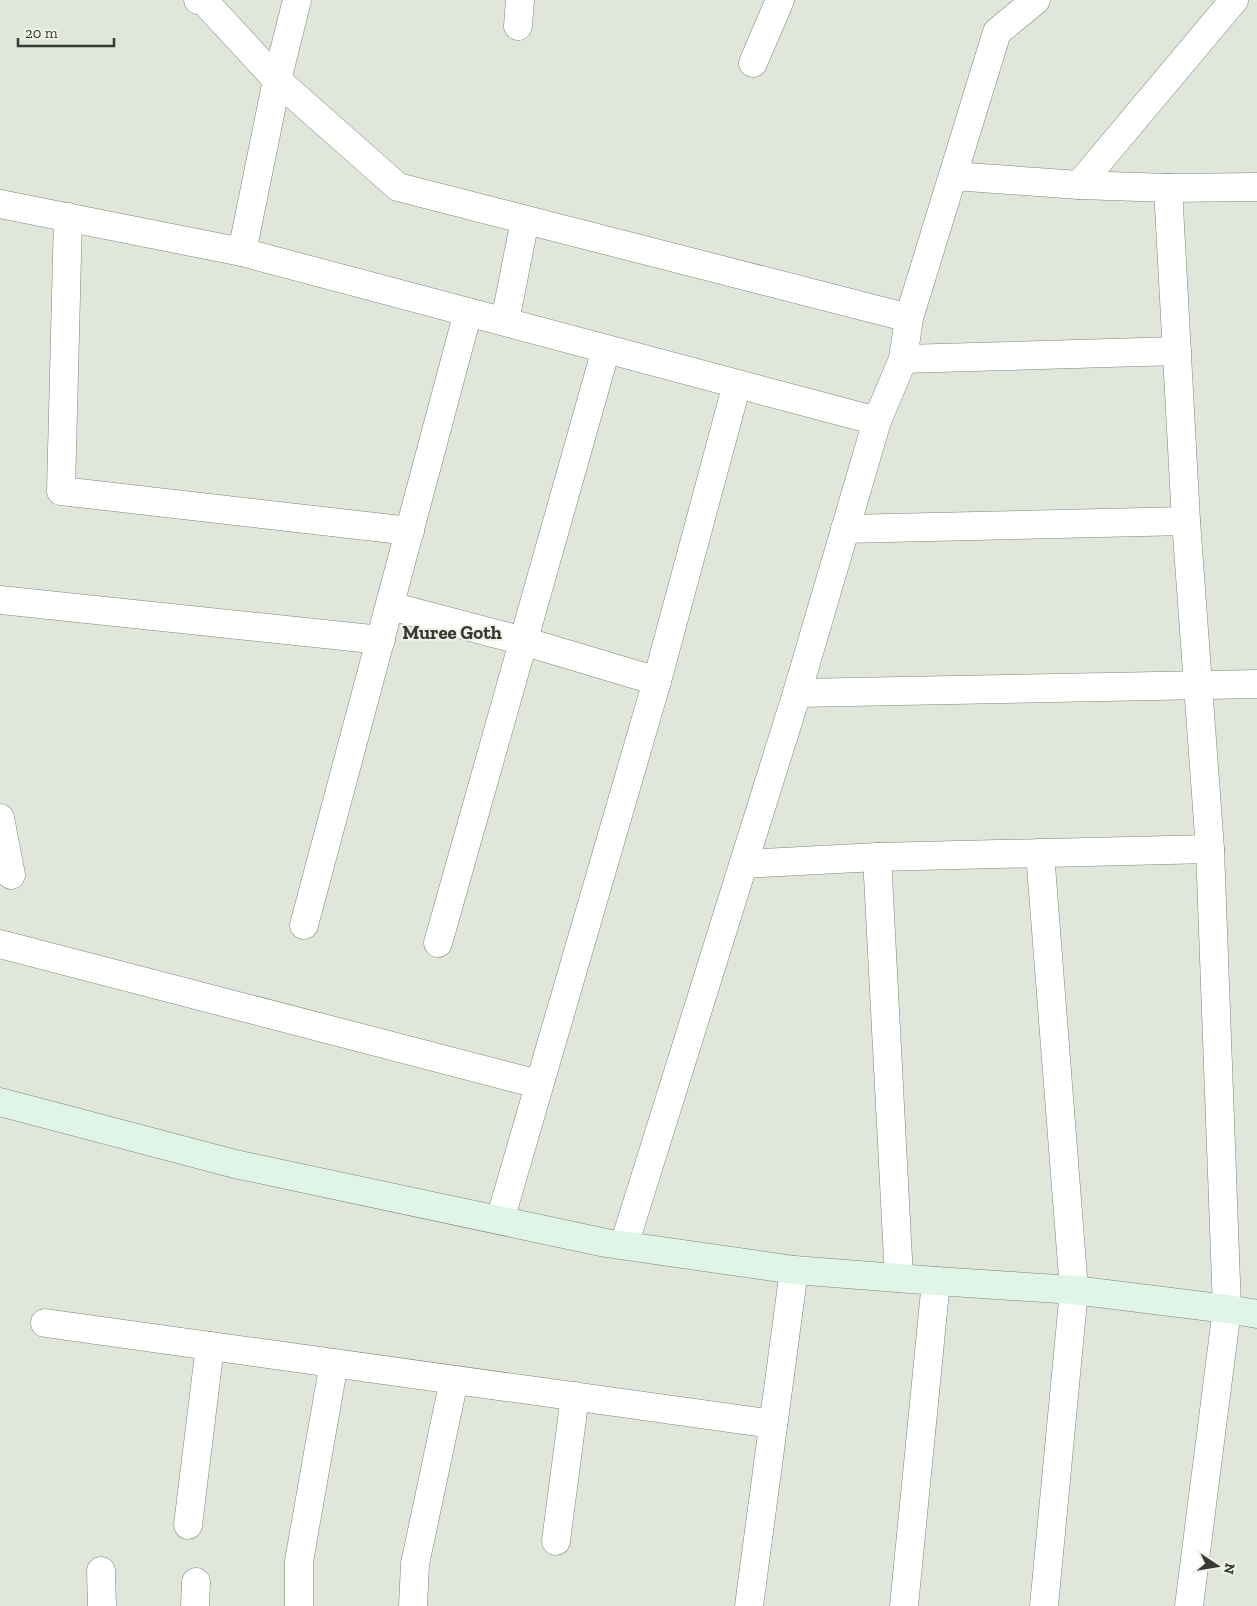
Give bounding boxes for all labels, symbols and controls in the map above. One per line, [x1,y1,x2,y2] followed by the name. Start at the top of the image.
[18,15,114,47] scale bar
[25,24,58,42] text: 20 m
[402,621,502,644] district label: Muree Goth
[1192,1541,1242,1591] north arrow
[1220,1562,1239,1576] text: N

